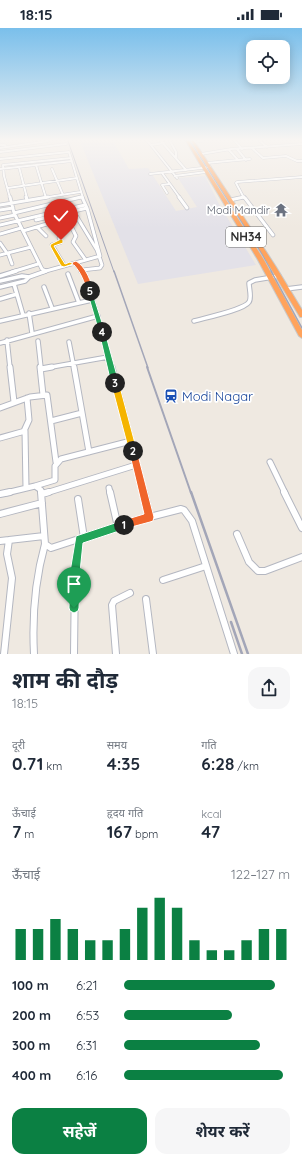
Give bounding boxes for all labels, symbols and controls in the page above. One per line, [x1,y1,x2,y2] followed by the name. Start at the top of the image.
[20,5,53,24] text: 18:15
[246,40,290,84] map controls
[246,40,290,84] button: locate
[44,199,78,240] pin
[273,202,289,218] temple icon: Modi Mandir
[207,203,271,217] place label: Modi Mandir
[50,205,72,227] icon: check
[226,227,266,247] road number: NH34
[80,281,100,301] pin: 5
[87,284,93,298] text: 5
[92,322,112,342] pin: 4
[99,325,105,339] text: 4
[105,373,125,393] pin: 3
[112,376,118,390] text: 3
[163,388,179,404] station icon: Modi Nagar
[182,388,253,404] place label: Modi Nagar
[123,441,143,461] pin: 2
[130,444,136,458] text: 2
[114,515,134,535] pin: 1
[122,518,126,532] text: 1
[57,567,91,608] pin
[63,573,85,595] icon: arrive
[12,666,118,694] text: शाम की दौड़
[248,667,290,709] button: share
[12,695,38,711] text: 18:15
[12,738,25,752] text: दूरी
[107,738,127,752] text: समय
[201,738,217,752] text: गति
[12,753,43,774] text: 0.71
[107,753,140,774] text: 4:35
[201,753,234,774] text: 6:28
[43,759,62,773] text: km
[234,759,259,773] text: /km
[12,806,36,820] text: ऊँचाई
[107,806,143,820] text: हृदय गति
[201,807,222,821] text: kcal
[12,821,21,842] text: 7
[107,821,132,842] text: 167
[201,821,220,842] text: 47
[21,827,34,841] text: m
[132,827,158,841] text: bpm
[12,866,40,882] text: ऊँचाई
[231,866,290,882] text: 122–127 m
[12,977,49,993] text: 100 m
[76,977,97,993] text: 6:21
[12,1007,51,1023] text: 200 m
[76,1007,99,1023] text: 6:53
[12,1037,51,1053] text: 300 m
[76,1037,97,1053] text: 6:31
[12,1067,51,1083] text: 400 m
[76,1067,97,1083] text: 6:16
[12,1108,147,1154] button: सहेजें
[155,1108,290,1154] button: शेयर करें

